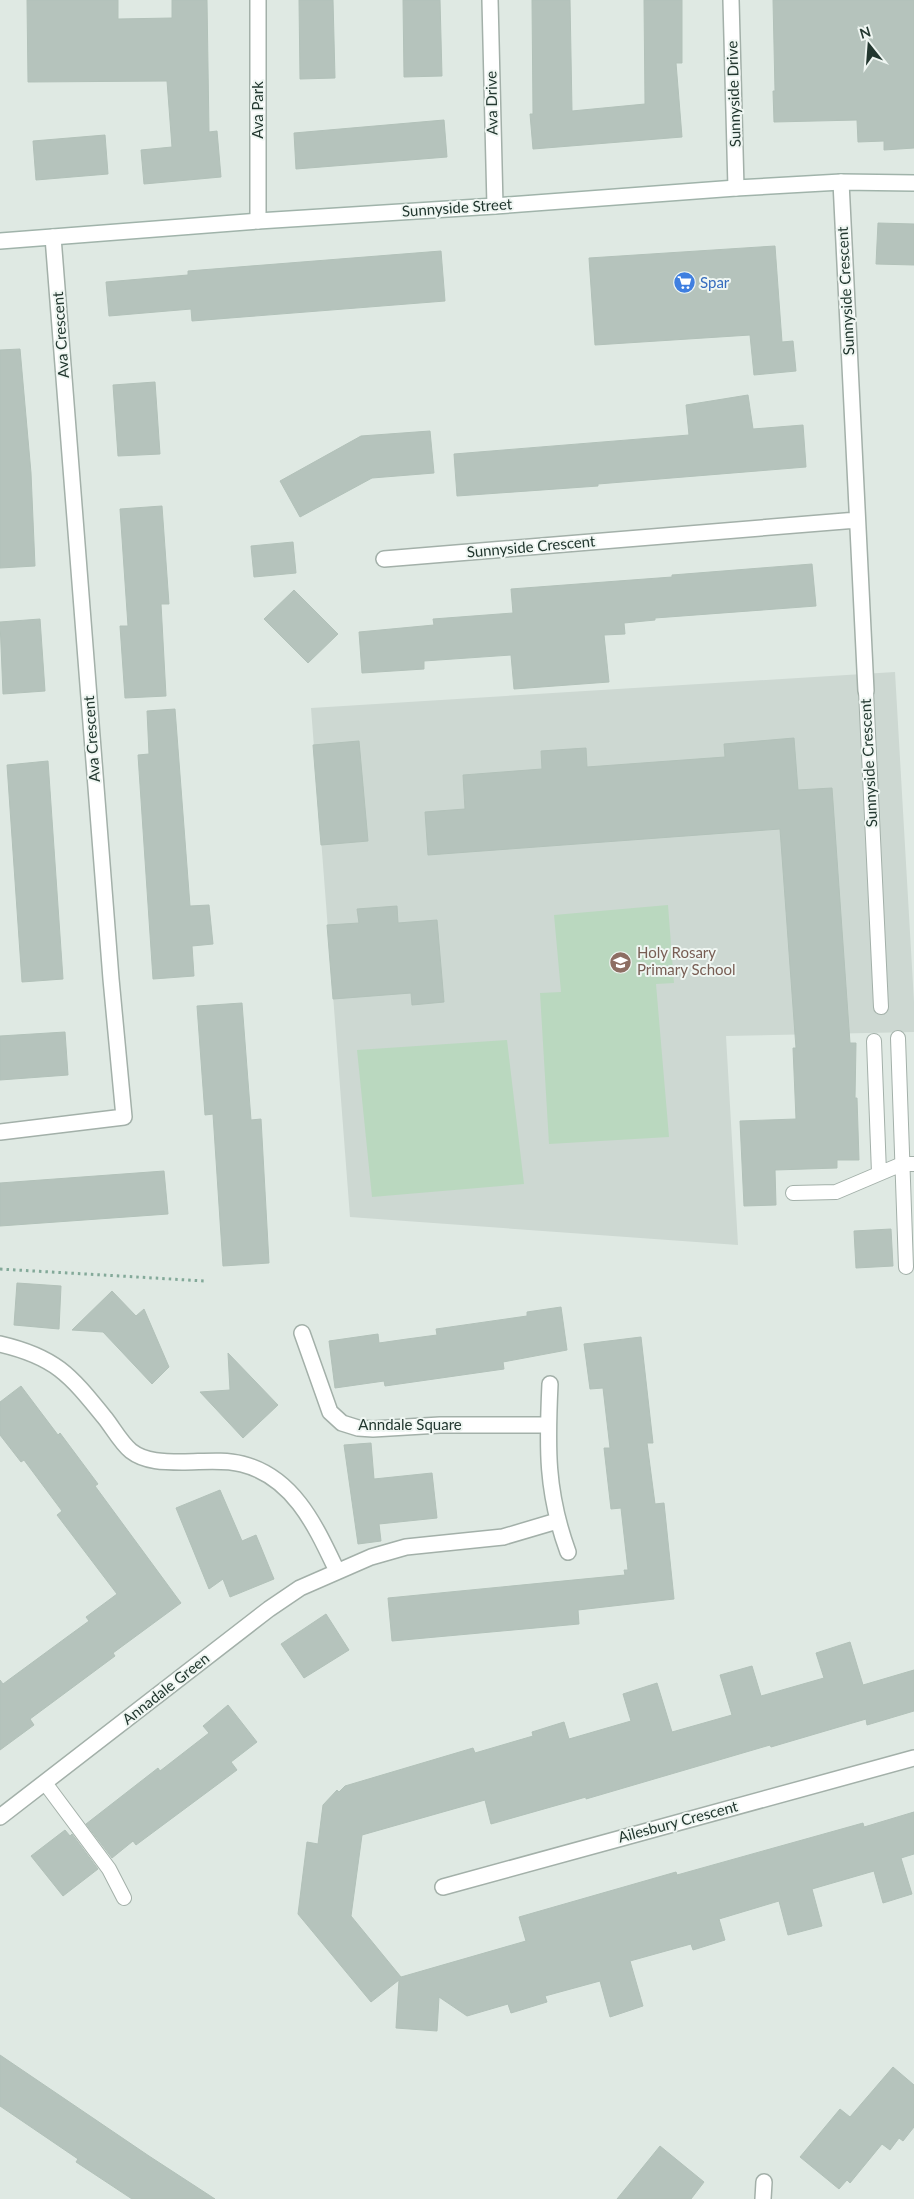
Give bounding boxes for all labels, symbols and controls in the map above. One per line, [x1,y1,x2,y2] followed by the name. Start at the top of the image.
[844,20,894,70] north arrow
[857,22,873,42] text: N
[722,40,744,148] street label: Sunnyside Drive
[481,71,501,135] street label: Ava Drive
[248,81,266,139] street label: Ava Park
[401,194,513,220] street label: Sunnyside Street
[833,226,857,356] street label: Sunnyside Crescent
[672,271,696,295] supermarket icon: Spar
[700,273,730,291] place label: Spar
[48,291,72,379] street label: Ava Crescent
[466,531,597,561] street label: Sunnyside Crescent
[79,695,103,783] street label: Ava Crescent
[856,698,880,828] street label: Sunnyside Crescent
[637,943,736,978] place label: Holy Rosary Primary School
[609,950,633,974] school or university icon: Holy Rosary Primary School
[358,1415,462,1433] street label: Anndale Square
[118,1649,213,1728] street label: Annadale Green
[616,1796,740,1846] street label: Ailesbury Crescent

